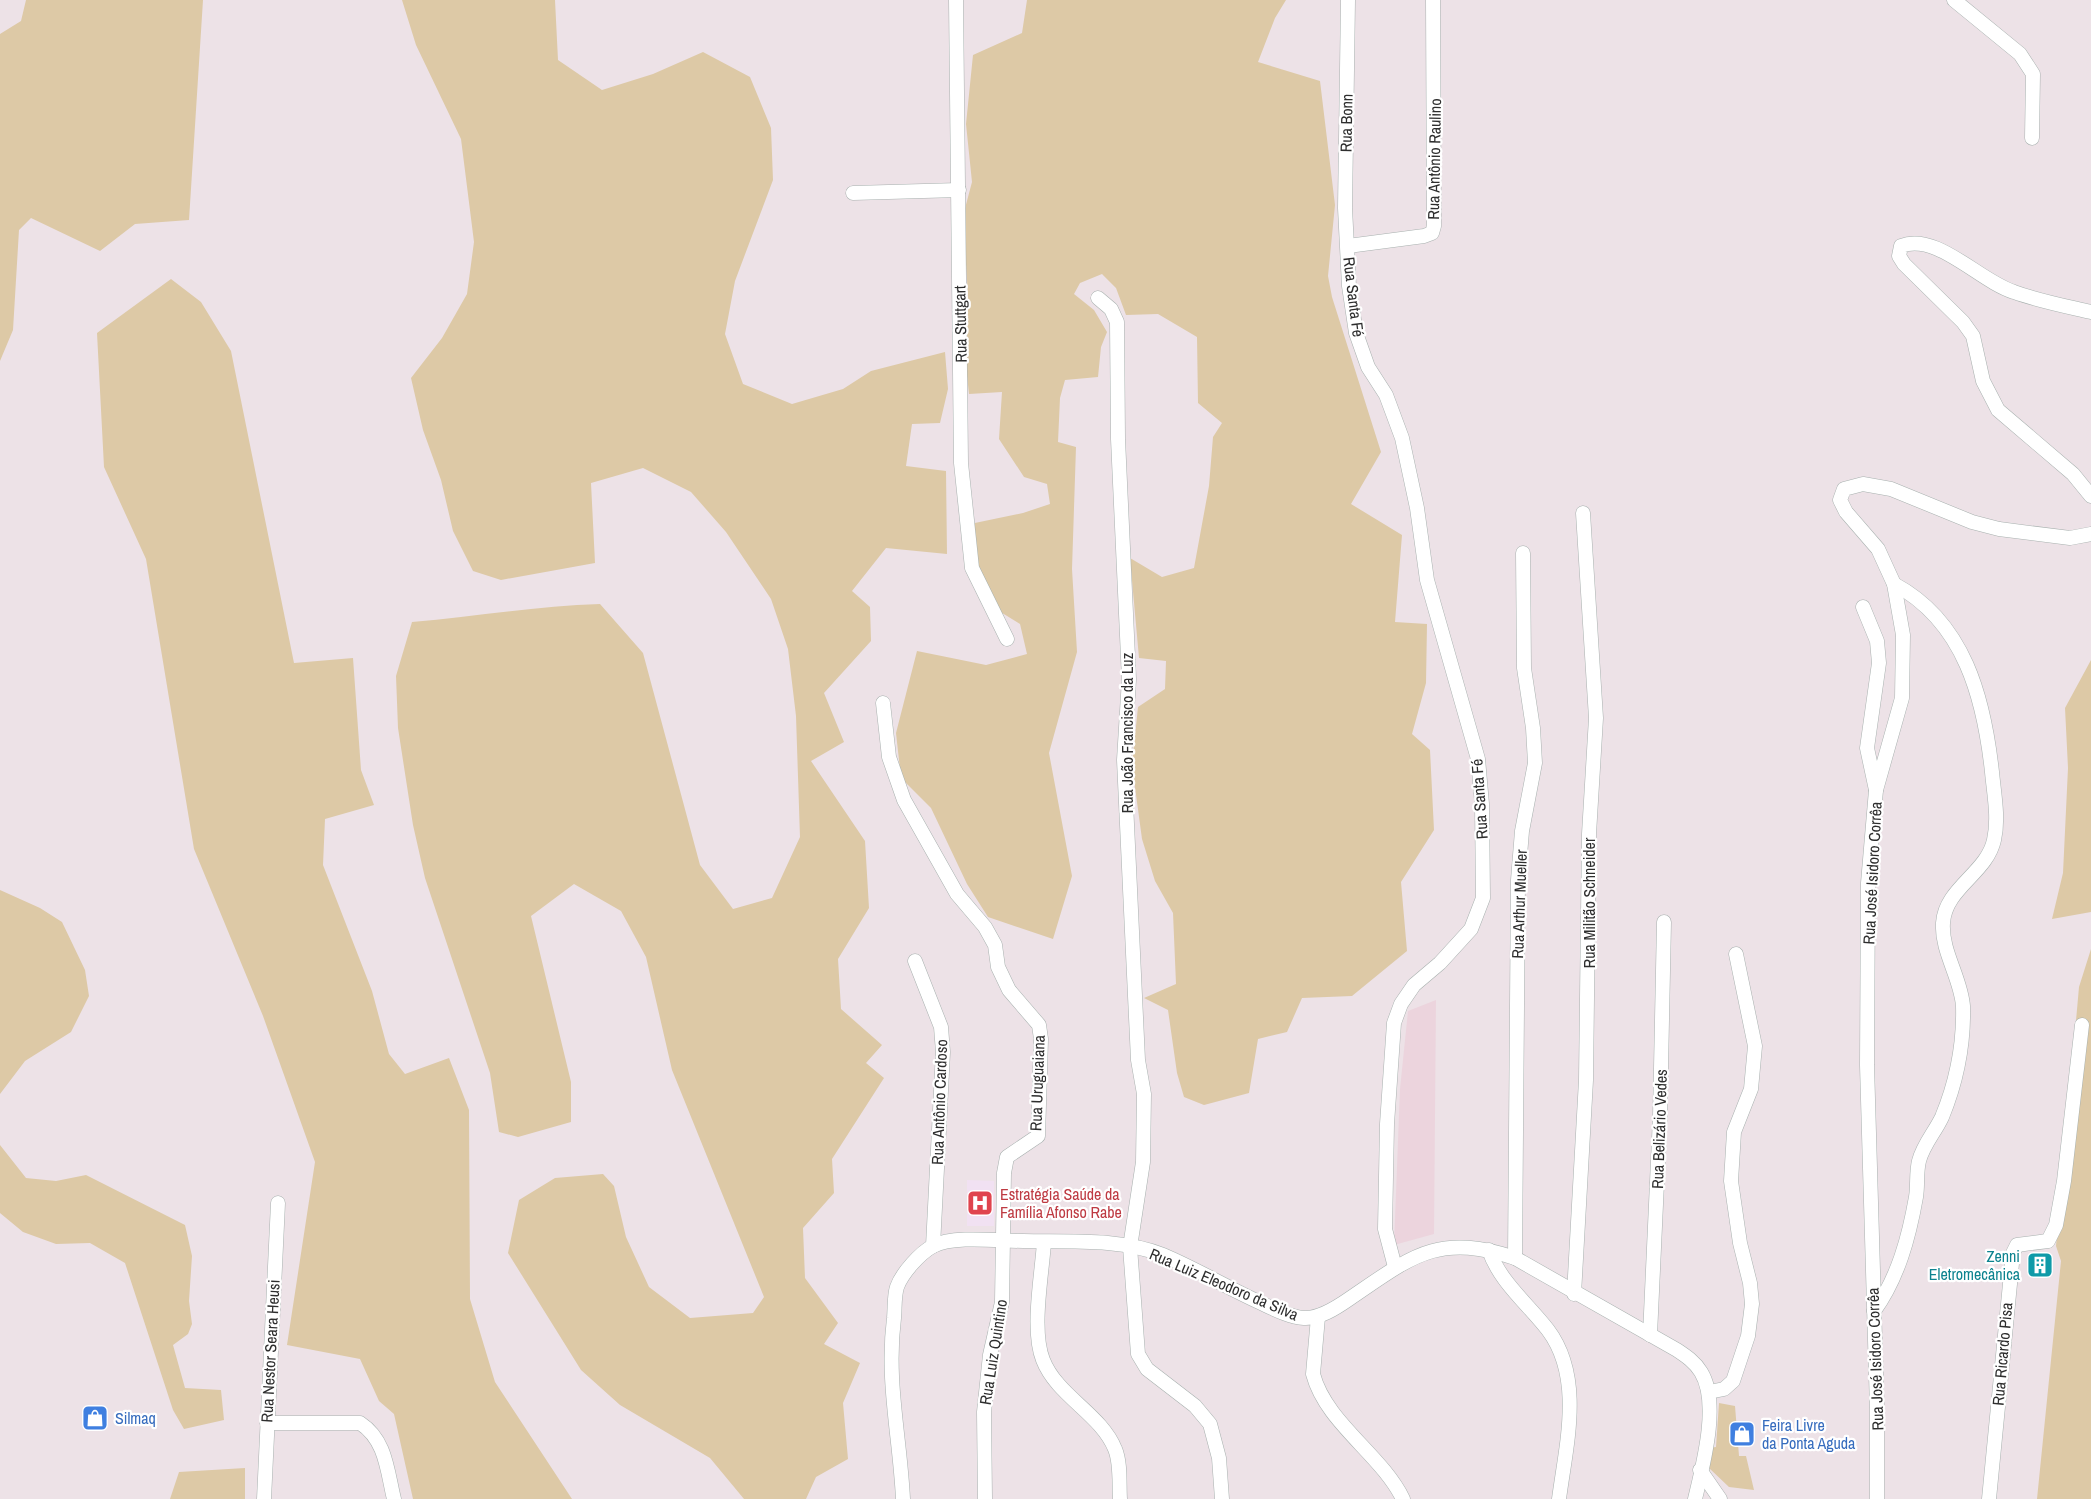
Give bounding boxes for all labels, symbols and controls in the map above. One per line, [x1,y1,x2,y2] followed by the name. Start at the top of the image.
[1334,94,1358,152] street label: Rua Bonn
[1422,98,1446,220] street label: Rua Antônio Raulino
[1338,256,1370,338] street label: Rua Santa Fé
[948,285,972,363] street label: Rua Stuttgart
[1116,652,1138,813] street label: Rua João Francisco da Luz
[1465,758,1493,840] street label: Rua Santa Fé
[1857,800,1887,945] street label: Rua José Isidoro Corrêa
[1578,837,1600,968] street label: Rua Militão Schneider
[1506,848,1532,959] street label: Rua Arthur Mueller
[1024,1034,1050,1131] street label: Rua Uruguaiana
[926,1039,952,1165] street label: Rua Antônio Cardoso
[1646,1069,1672,1189] street label: Rua Belizário Vedes
[1000,1183,1122,1223] place label: Estratégia Saúde da Família Afonso Rabe
[965,1188,995,1218] hospital icon: Estratégia Saúde da Família Afonso Rabe
[1146,1243,1302,1326] street label: Rua Luiz Eleodoro da Silva
[1929,1245,2021,1285] place label: Zenni Eletromecânica
[2025,1250,2055,1280] building icon: Zenni Eletromecânica
[255,1279,285,1423] street label: Rua Nestor Seara Heusi
[1861,1286,1888,1431] street label: Rua José Isidoro Corrêa
[974,1298,1012,1406] street label: Rua Luiz Quintino
[1987,1301,2018,1407] street label: Rua Ricardo Pisa
[80,1403,110,1433] shop icon: Silmaq
[115,1407,156,1429] place label: Silmaq
[1762,1414,1856,1454] place label: Feira Livre da Ponta Aguda
[1727,1419,1757,1449] shop icon: Feira Livre da Ponta Aguda

